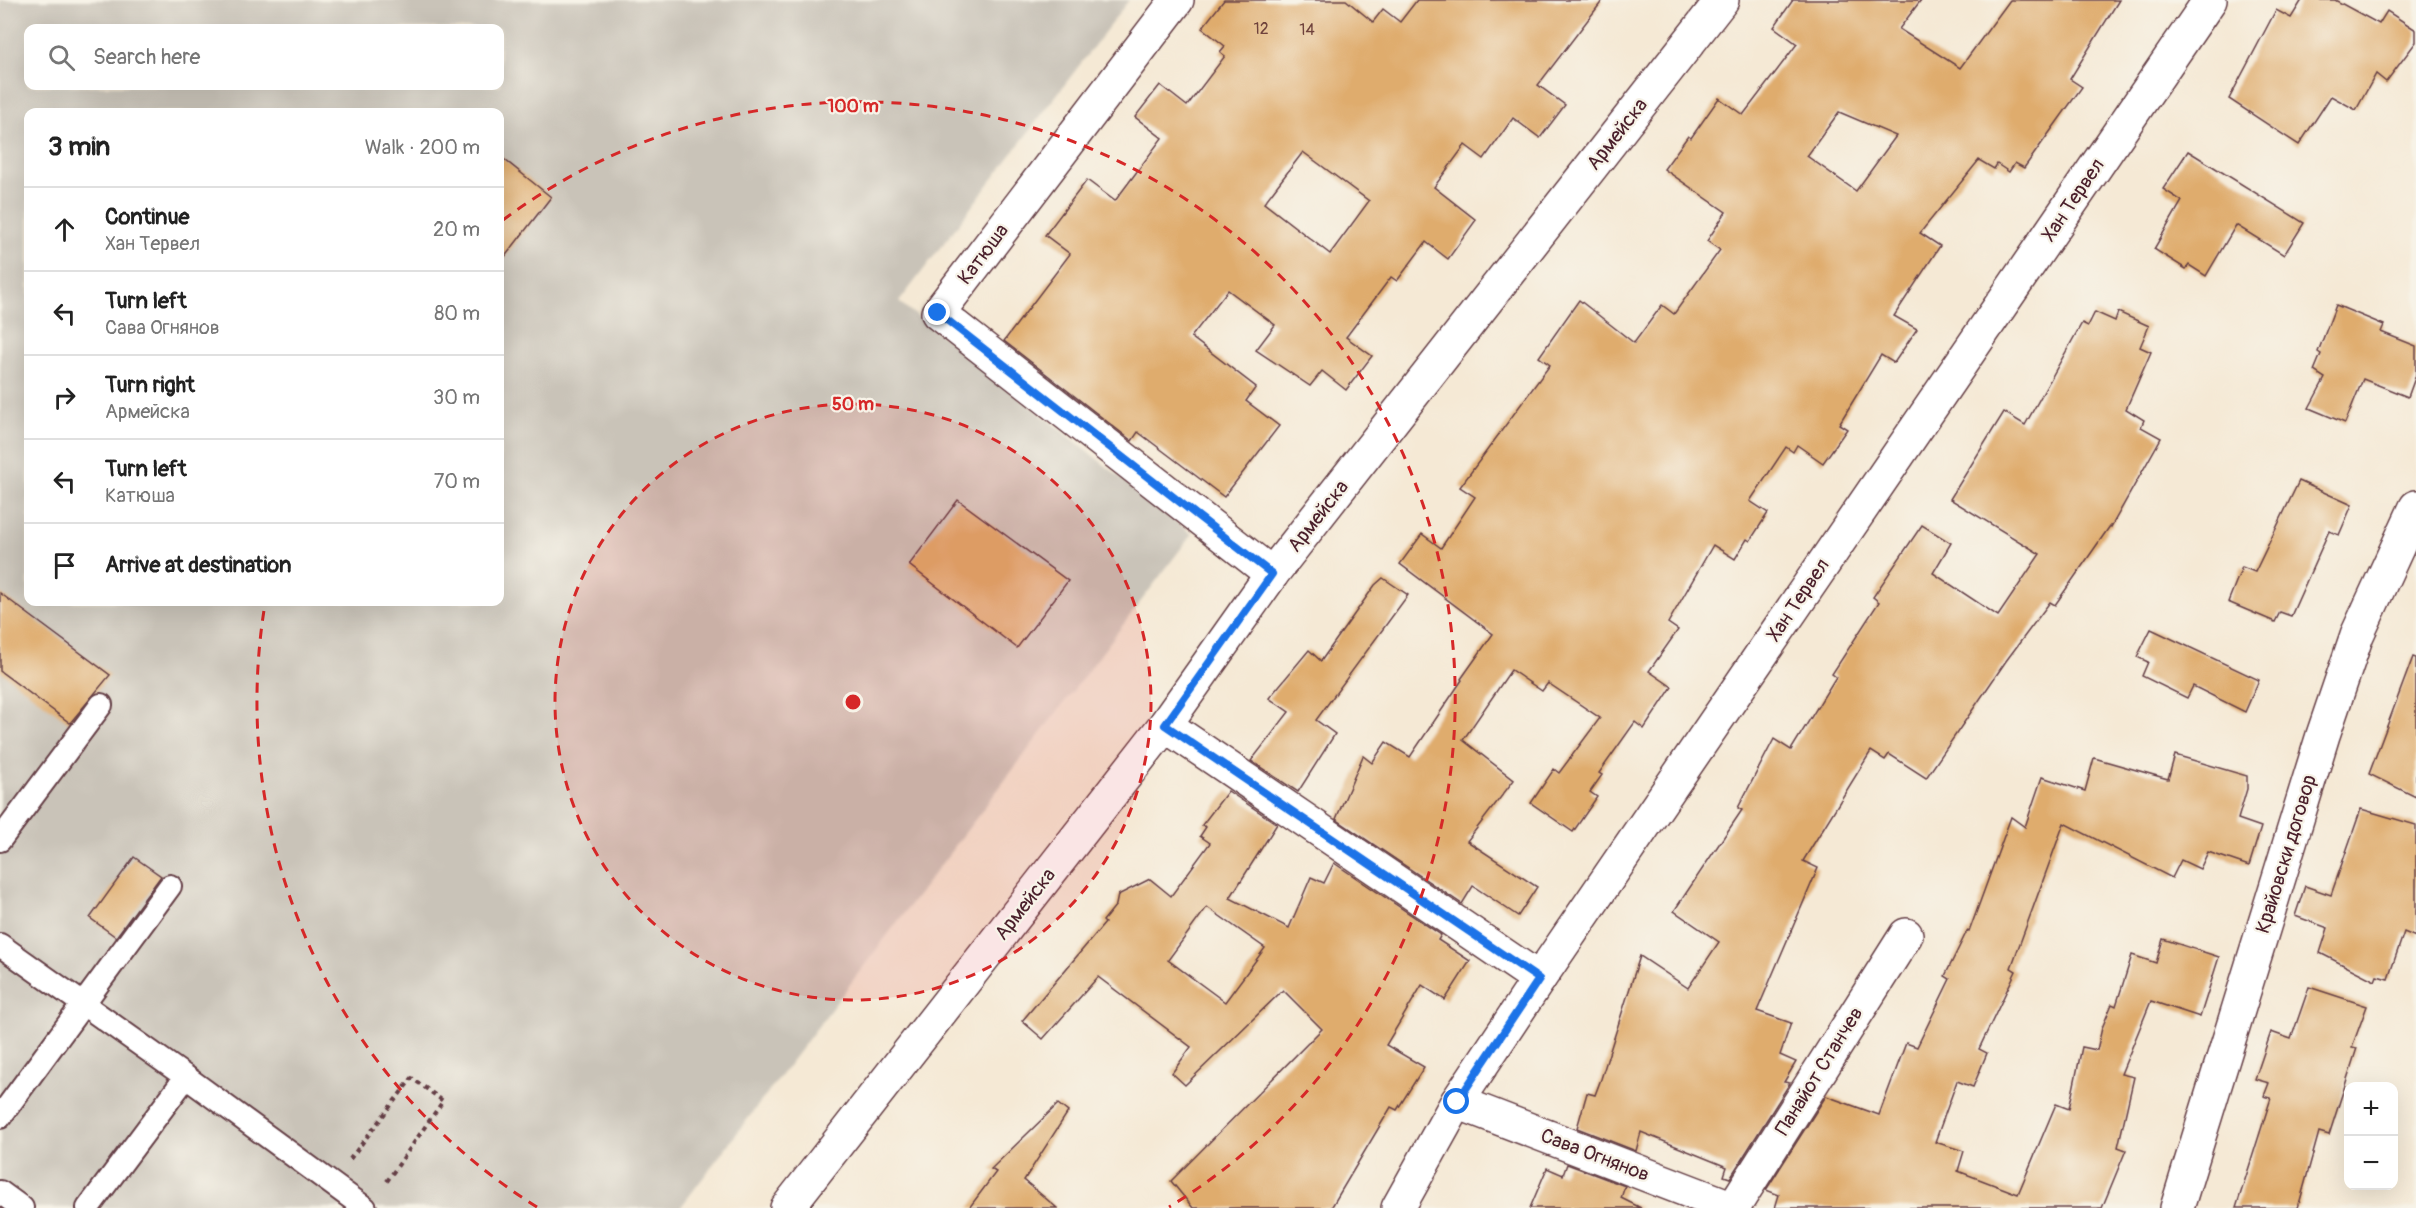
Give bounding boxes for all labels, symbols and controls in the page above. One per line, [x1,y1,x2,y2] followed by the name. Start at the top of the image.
[1253,19,1269,39] house number: 12
[1299,20,1315,40] house number: 14
[24,24,504,90] search box
[45,41,78,74] icon: search
[93,43,200,71] text: Search here
[1581,93,1653,175] street label: Армейска
[827,95,879,118] text: 100 m
[48,131,110,163] text: 3 min
[365,135,480,160] text: Walk · 200 m
[2036,154,2110,246] street label: Хан Тервел
[105,203,189,231] text: Continue
[48,213,81,246] icon: ahead
[433,217,480,242] text: 20 m
[952,219,1014,289] street label: Катюша
[105,231,200,256] text: Хан Тервел
[105,287,187,315] text: Turn left
[48,297,81,330] icon: left
[924,299,950,325] route end
[434,301,480,326] text: 80 m
[105,315,220,340] text: Сава Огнянов
[105,371,195,399] text: Turn right
[48,381,81,414] icon: right
[433,385,480,410] text: 30 m
[832,393,874,416] text: 50 m
[105,399,190,424] text: Армейска
[105,455,187,483] text: Turn left
[48,465,81,498] icon: left
[434,469,480,494] text: 70 m
[1282,475,1354,557] street label: Армейска
[105,483,175,508] text: Катюша
[48,549,81,582] icon: arrive
[105,551,291,579] text: Arrive at destination
[1761,554,1835,646] street label: Хан Тервел
[843,692,863,712] centre of rings
[2250,772,2322,936] street label: Крайовски договор
[989,863,1061,945] street label: Армейска
[1770,1002,1868,1140] street label: Панайот Станчев
[2344,1082,2398,1190] map controls
[2344,1082,2398,1136] button: +
[1443,1088,1469,1114] route start
[1537,1123,1653,1187] street label: Сава Огнянов
[2344,1136,2398,1190] button: −

